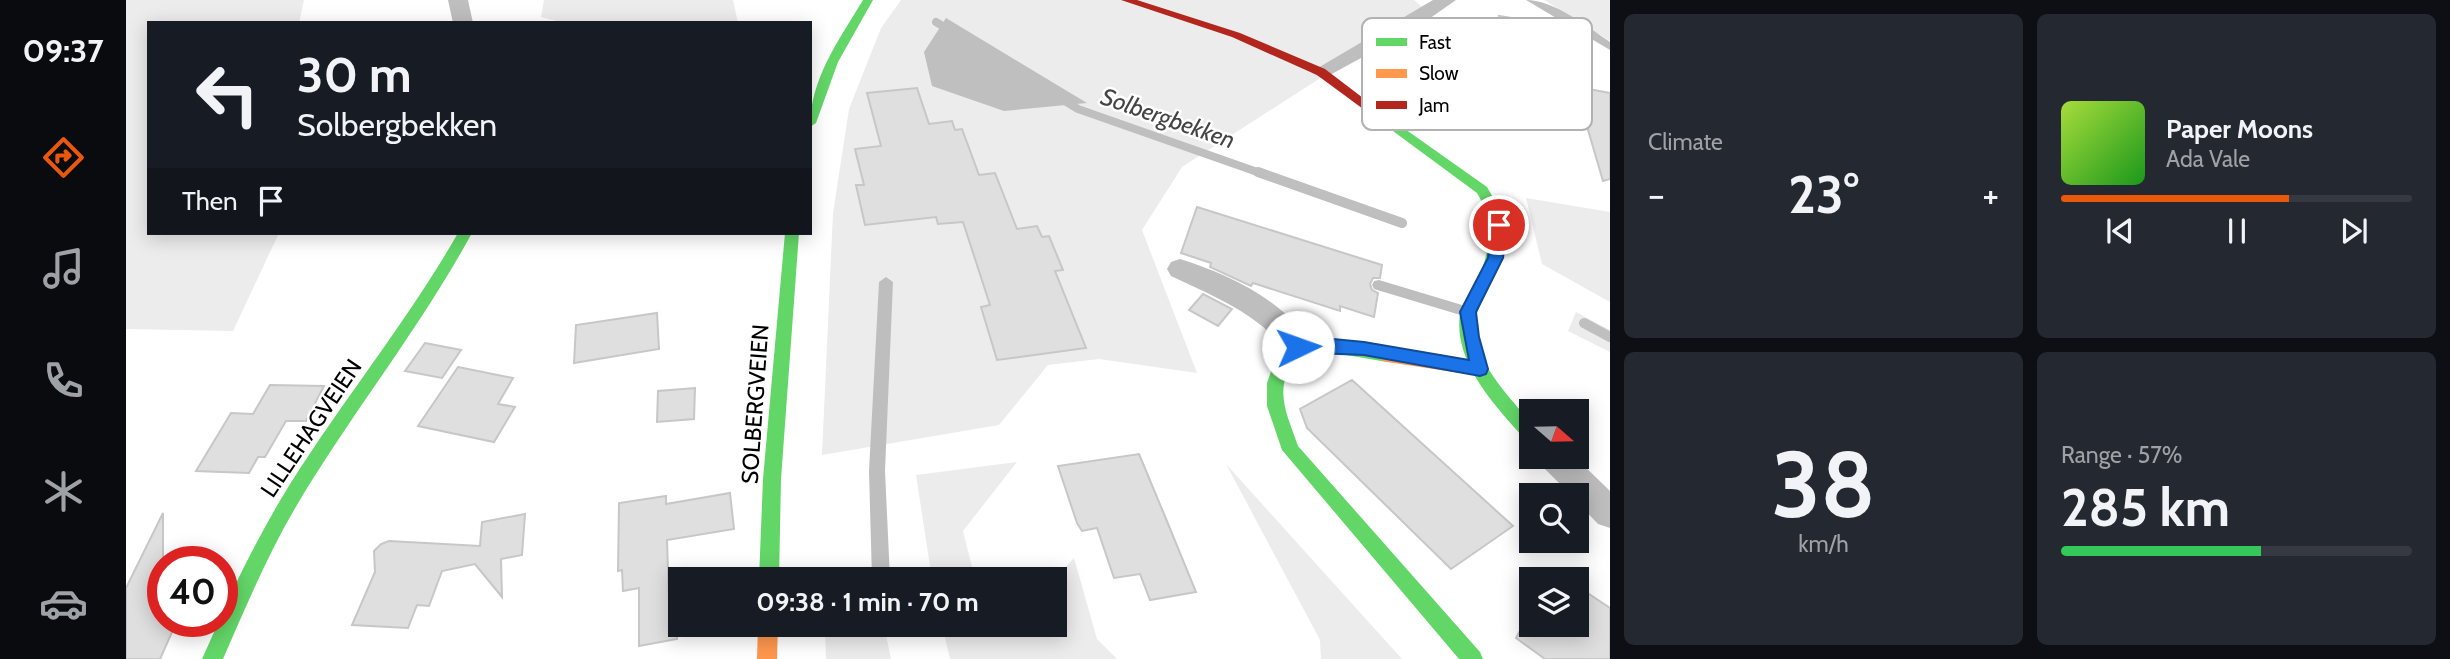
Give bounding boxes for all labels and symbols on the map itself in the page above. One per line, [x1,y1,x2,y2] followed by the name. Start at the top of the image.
[1362,18,1592,130] legend
[1419,31,1452,54] text: Fast
[1419,62,1459,85] text: Slow
[1097,82,1239,154] water label: Solbergbekken
[1418,94,1449,117] text: Jam
[1469,195,1529,255] pin
[1261,310,1335,384] position arrow
[735,323,775,485] street label: SOLBERGVEIEN
[255,354,367,502] street label: LILLEHAGVEIEN
[1519,399,1589,469] north arrow
[147,546,238,637] speed limit sign: 40

